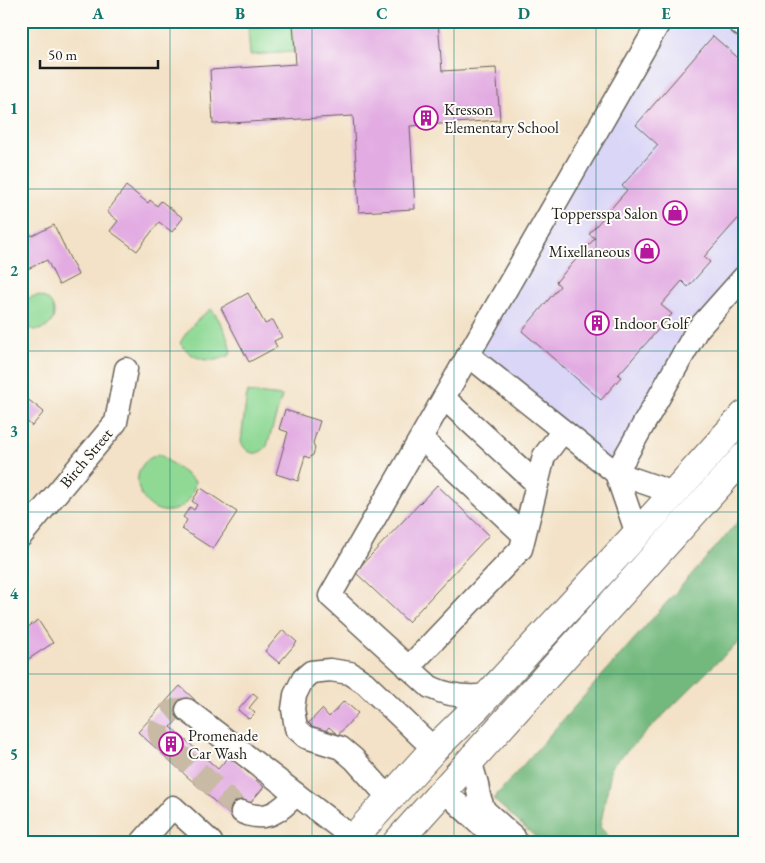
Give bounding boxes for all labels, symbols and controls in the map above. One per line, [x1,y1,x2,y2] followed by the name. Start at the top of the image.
[91,3,104,24] text: A
[235,3,245,24] text: B
[376,3,388,24] text: C
[518,3,530,24] text: D
[661,3,671,24] text: E
[40,38,158,70] scale bar
[48,45,77,64] text: 50 m
[10,98,18,119] text: 1
[444,99,559,138] place label: Kresson Elementary School
[413,105,439,131] building icon: Kresson Elementary School
[662,200,688,226] shop icon: Toppersspa Salon
[551,203,659,224] place label: Toppersspa Salon
[634,238,660,264] shop icon: Mixellaneous
[549,241,630,262] place label: Mixellaneous
[10,260,19,281] text: 2
[584,310,610,336] building icon: Indoor Golf
[614,313,691,334] place label: Indoor Golf
[10,421,18,442] text: 3
[55,424,117,492] street label: Birch Street
[10,583,19,604] text: 4
[188,725,258,764] place label: Promenade Car Wash
[158,731,184,757] building icon: Promenade Car Wash
[10,744,18,765] text: 5

